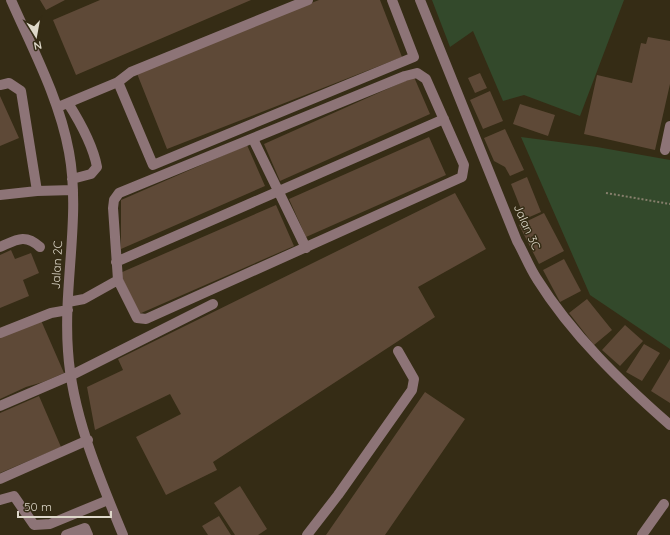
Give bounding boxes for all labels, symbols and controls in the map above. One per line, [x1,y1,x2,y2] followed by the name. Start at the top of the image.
[16,16,56,56] north arrow
[33,38,43,53] text: N
[511,202,544,252] street label: Jalan 3C
[48,240,65,290] street label: Jalan 2C
[18,493,111,519] scale bar
[24,499,52,514] text: 50 m

